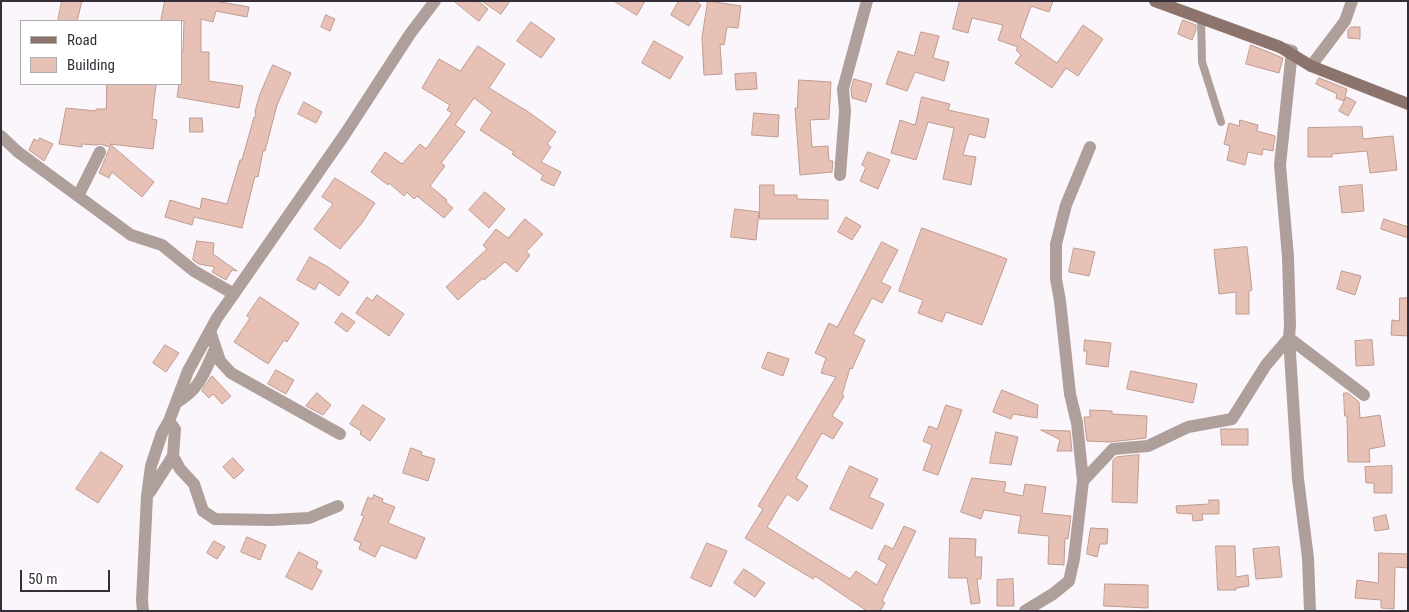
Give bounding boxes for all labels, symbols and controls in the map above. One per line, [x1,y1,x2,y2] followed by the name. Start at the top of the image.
[20,20,182,85] legend
[67,31,97,49] text: Road
[67,56,115,74] text: Building
[22,560,112,592] scale bar
[28,570,58,588] text: 50 m

